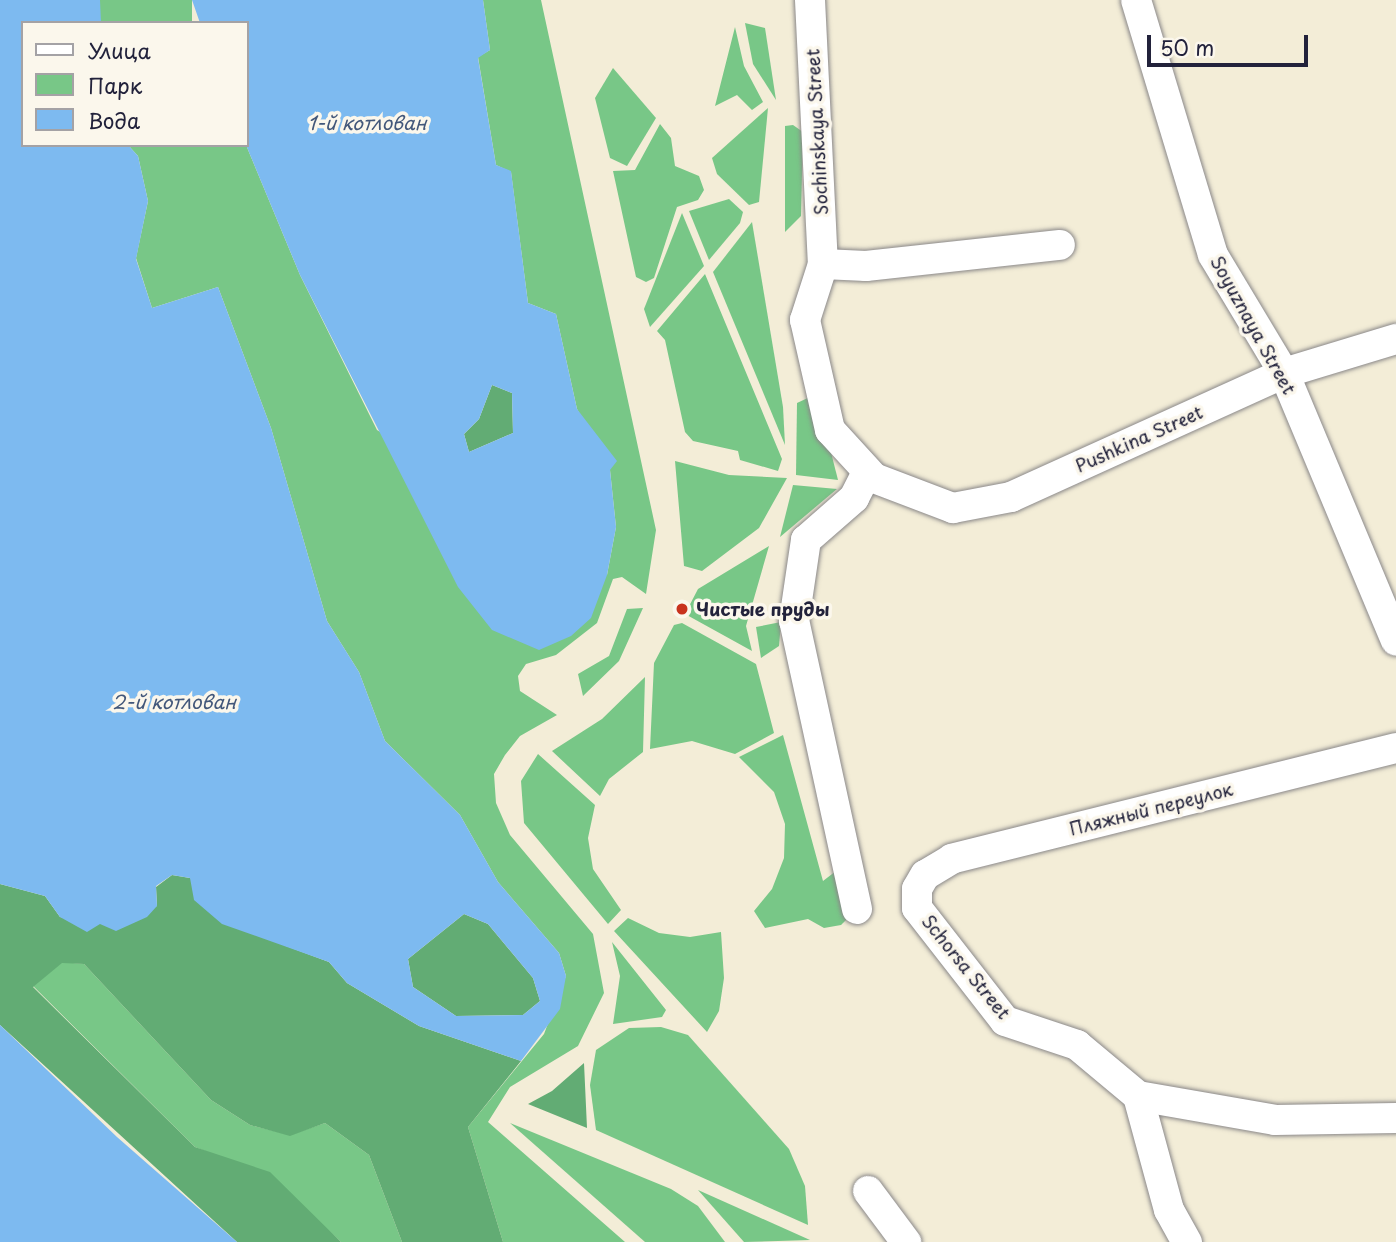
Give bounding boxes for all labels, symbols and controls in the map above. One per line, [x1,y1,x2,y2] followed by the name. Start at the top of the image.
[21,21,248,147] legend
[1151,21,1312,65] scale bar
[1160,31,1214,63] text: 50 m
[88,34,151,66] text: Улица
[802,48,832,216] street label: Sochinskaya Street
[88,69,142,101] text: Парк
[88,104,140,136] text: Вода
[307,112,427,134] water label: 1-й котлован
[1206,252,1300,398] street label: Soyuznaya Street
[1071,401,1207,477] street label: Pushkina Street
[696,598,829,620] place label: Чистые пруды
[674,601,690,617] marker: Чистые пруды
[112,691,236,713] water label: 2-й котлован
[1067,778,1235,840] street label: Пляжный переулок
[917,910,1015,1024] street label: Schorsa Street

